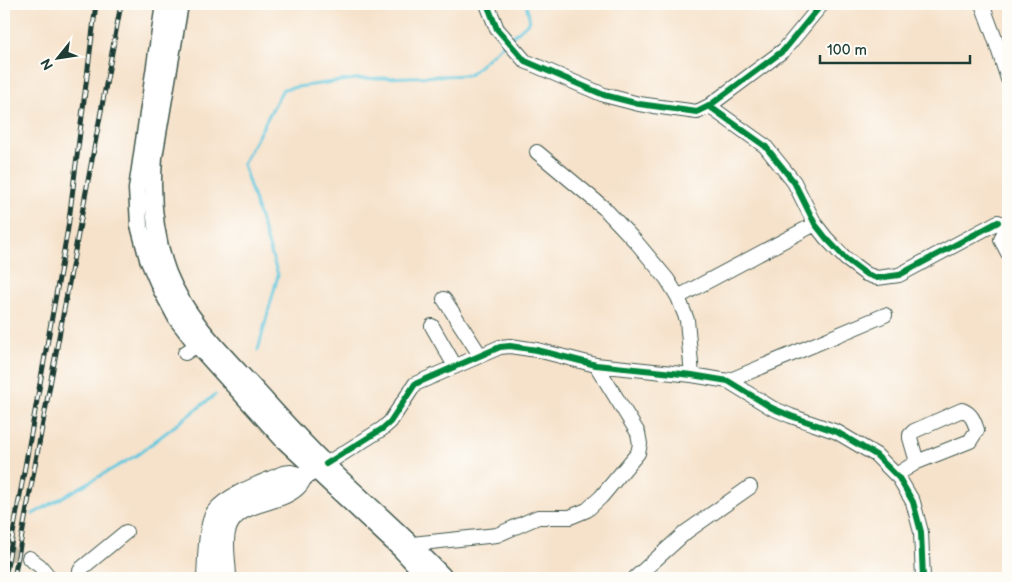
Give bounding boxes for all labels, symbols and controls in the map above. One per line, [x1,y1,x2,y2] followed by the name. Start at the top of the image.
[32,32,82,82] north arrow
[820,32,970,64] scale bar
[827,41,867,60] text: 100 m
[37,55,57,73] text: N

